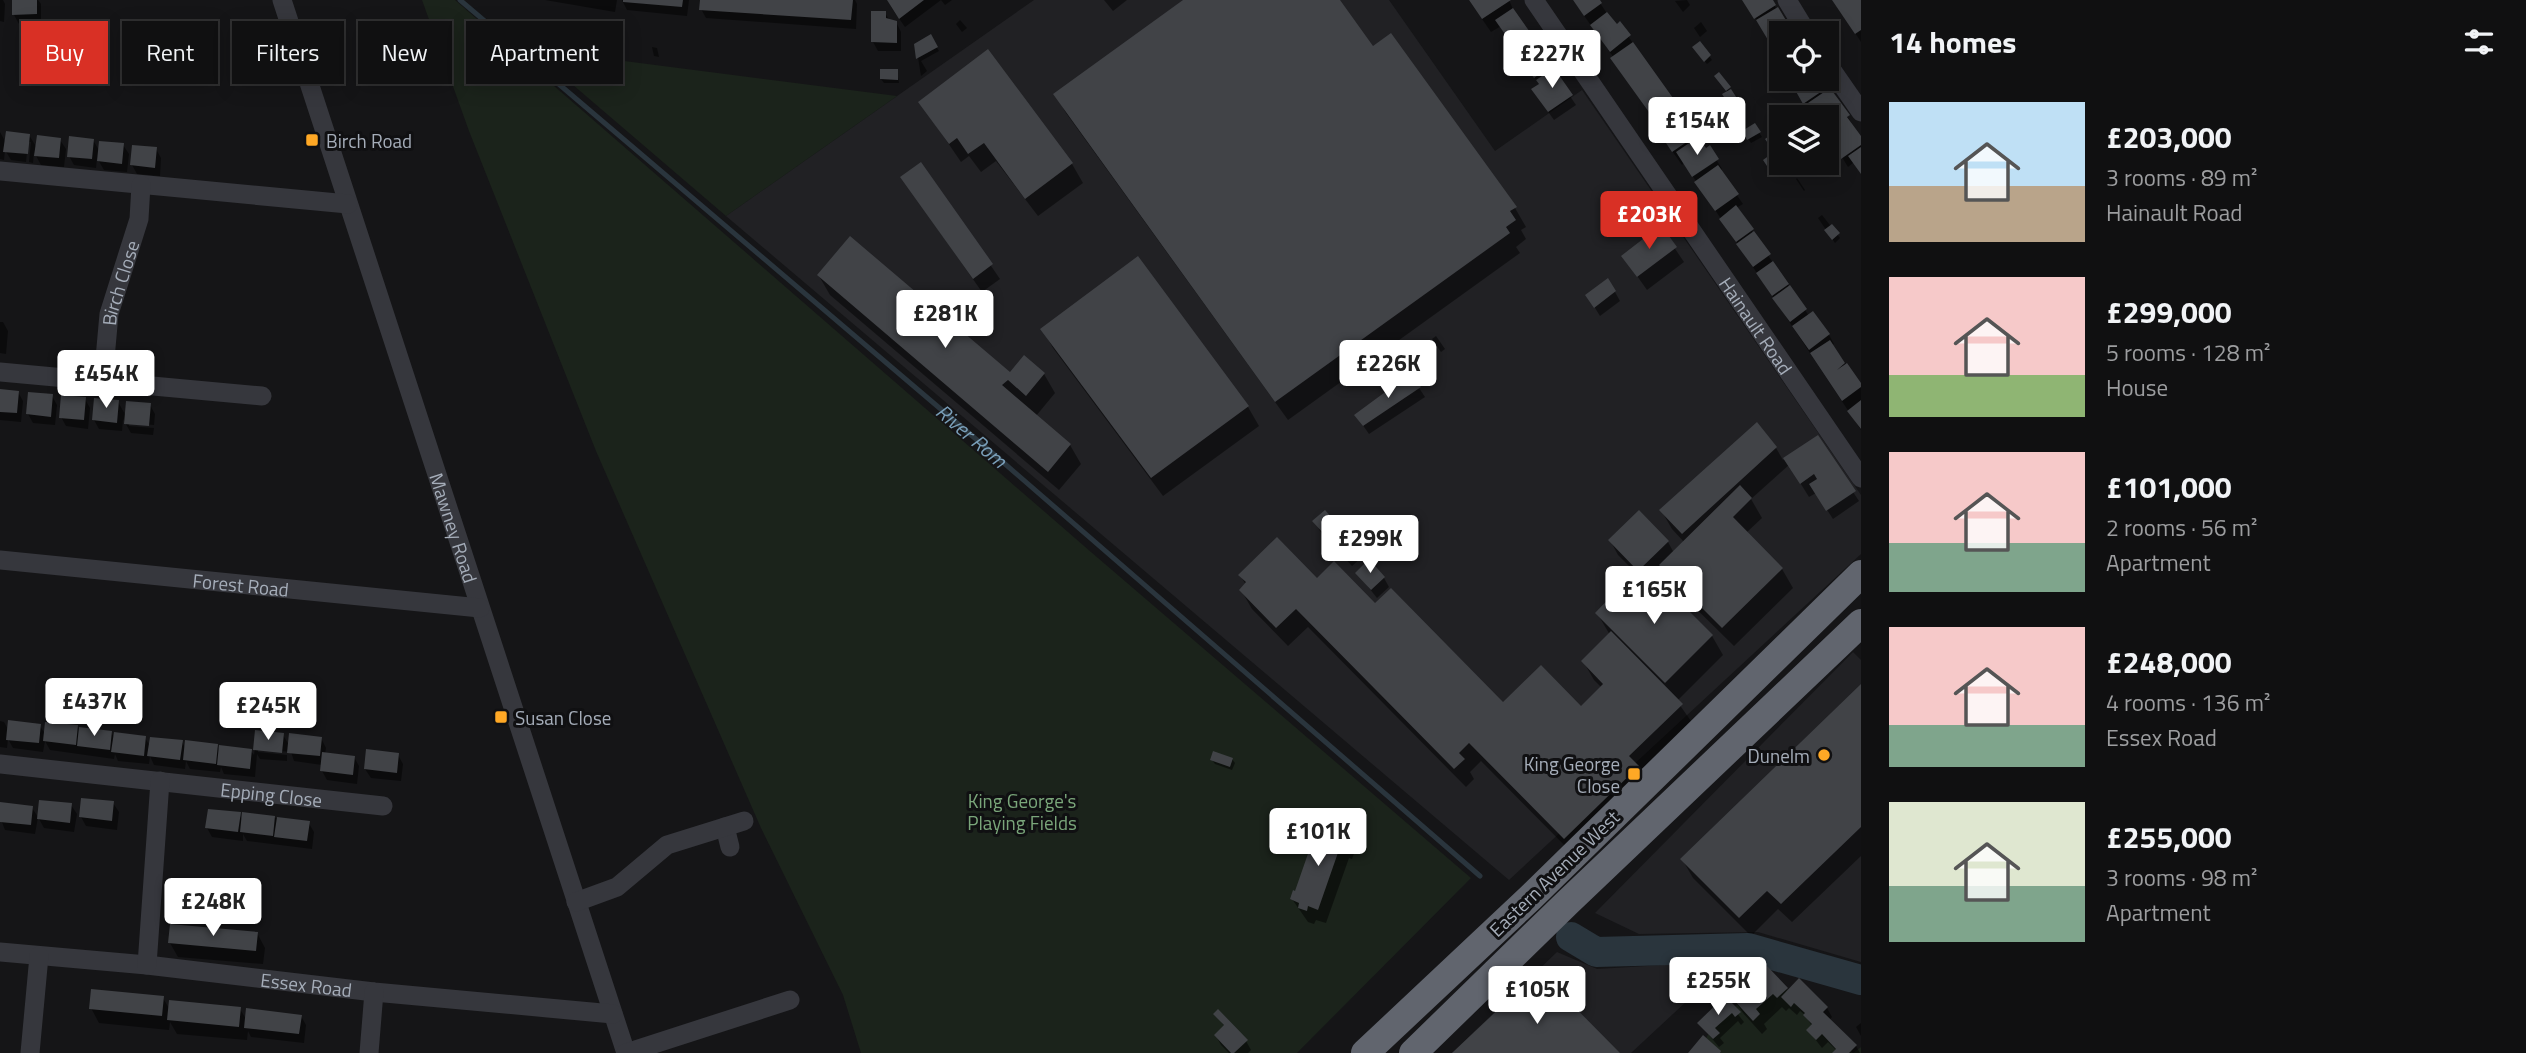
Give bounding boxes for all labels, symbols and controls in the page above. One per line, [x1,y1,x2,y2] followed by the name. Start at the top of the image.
[1889,19,2016,65] text: 14 homes
[21,21,108,84] chip: Buy
[122,21,218,84] chip: Rent
[232,21,344,84] chip: Filters
[358,21,452,84] chip: New
[466,21,623,84] chip: Apartment
[1769,21,1839,175] map controls
[1769,21,1839,91] button: locate
[2460,23,2498,61] icon: filters
[1503,31,1601,90] pin: £227K
[1519,35,1585,70] text: £227K
[1648,97,1746,157] pin: £154K
[1664,102,1730,137] text: £154K
[1769,105,1839,175] button: layers
[2106,114,2232,160] text: £203,000
[326,126,412,155] place label: Birch Road
[1945,130,2029,214] icon: home
[304,132,320,148] marker: Birch Road
[2106,160,2257,195] text: 3 rooms · 89 m²
[1600,191,1698,251] pin: £203K
[2106,195,2242,230] text: Hainault Road
[1616,196,1682,231] text: £203K
[94,236,146,327] street label: Birch Close
[1713,270,1800,380] street label: Hainault Road
[2106,289,2232,335] text: £299,000
[896,290,994,350] pin: £281K
[912,295,978,330] text: £281K
[1945,305,2029,389] icon: home
[2106,335,2270,370] text: 5 rooms · 128 m²
[1339,340,1437,400] pin: £226K
[1355,345,1421,380] text: £226K
[57,350,155,410] pin: £454K
[73,355,139,390] text: £454K
[2106,370,2168,405] text: House
[929,396,1015,476] water label: River Rom
[2106,464,2232,510] text: £101,000
[423,469,486,586] street label: Mawney Road
[1945,480,2029,564] icon: home
[2106,510,2257,545] text: 2 rooms · 56 m²
[1321,516,1419,575] pin: £299K
[1337,520,1403,555] text: £299K
[2106,545,2211,580] text: Apartment
[191,565,290,603] street label: Forest Road
[1605,566,1703,626] pin: £165K
[1621,571,1687,606] text: £165K
[2106,639,2232,685] text: £248,000
[1945,655,2029,739] icon: home
[45,678,143,738] pin: £437K
[219,682,317,742] pin: £245K
[61,683,127,718] text: £437K
[2106,685,2270,720] text: 4 rooms · 136 m²
[235,687,301,722] text: £245K
[515,703,611,732] place label: Susan Close
[493,709,509,725] marker: Susan Close
[2106,720,2217,755] text: Essex Road
[1748,741,1810,770] place label: Dunelm
[1816,747,1832,763] marker: Dunelm
[1524,749,1620,800] place label: King George Close
[1626,766,1642,782] marker: King George Close
[219,774,324,814] street label: Epping Close
[967,786,1077,837] park label: King George's Playing Fields
[1482,803,1626,943] street label: Eastern Avenue West
[1269,808,1367,868] pin: £101K
[1285,813,1351,848] text: £101K
[2106,814,2232,860] text: £255,000
[1945,830,2029,914] icon: home
[2106,860,2257,895] text: 3 rooms · 98 m²
[164,878,262,938] pin: £248K
[180,883,246,918] text: £248K
[2106,895,2211,930] text: Apartment
[1669,958,1767,1017] pin: £255K
[1685,962,1751,997] text: £255K
[259,964,354,1004] street label: Essex Road
[1488,967,1586,1026] pin: £105K
[1504,971,1570,1006] text: £105K

